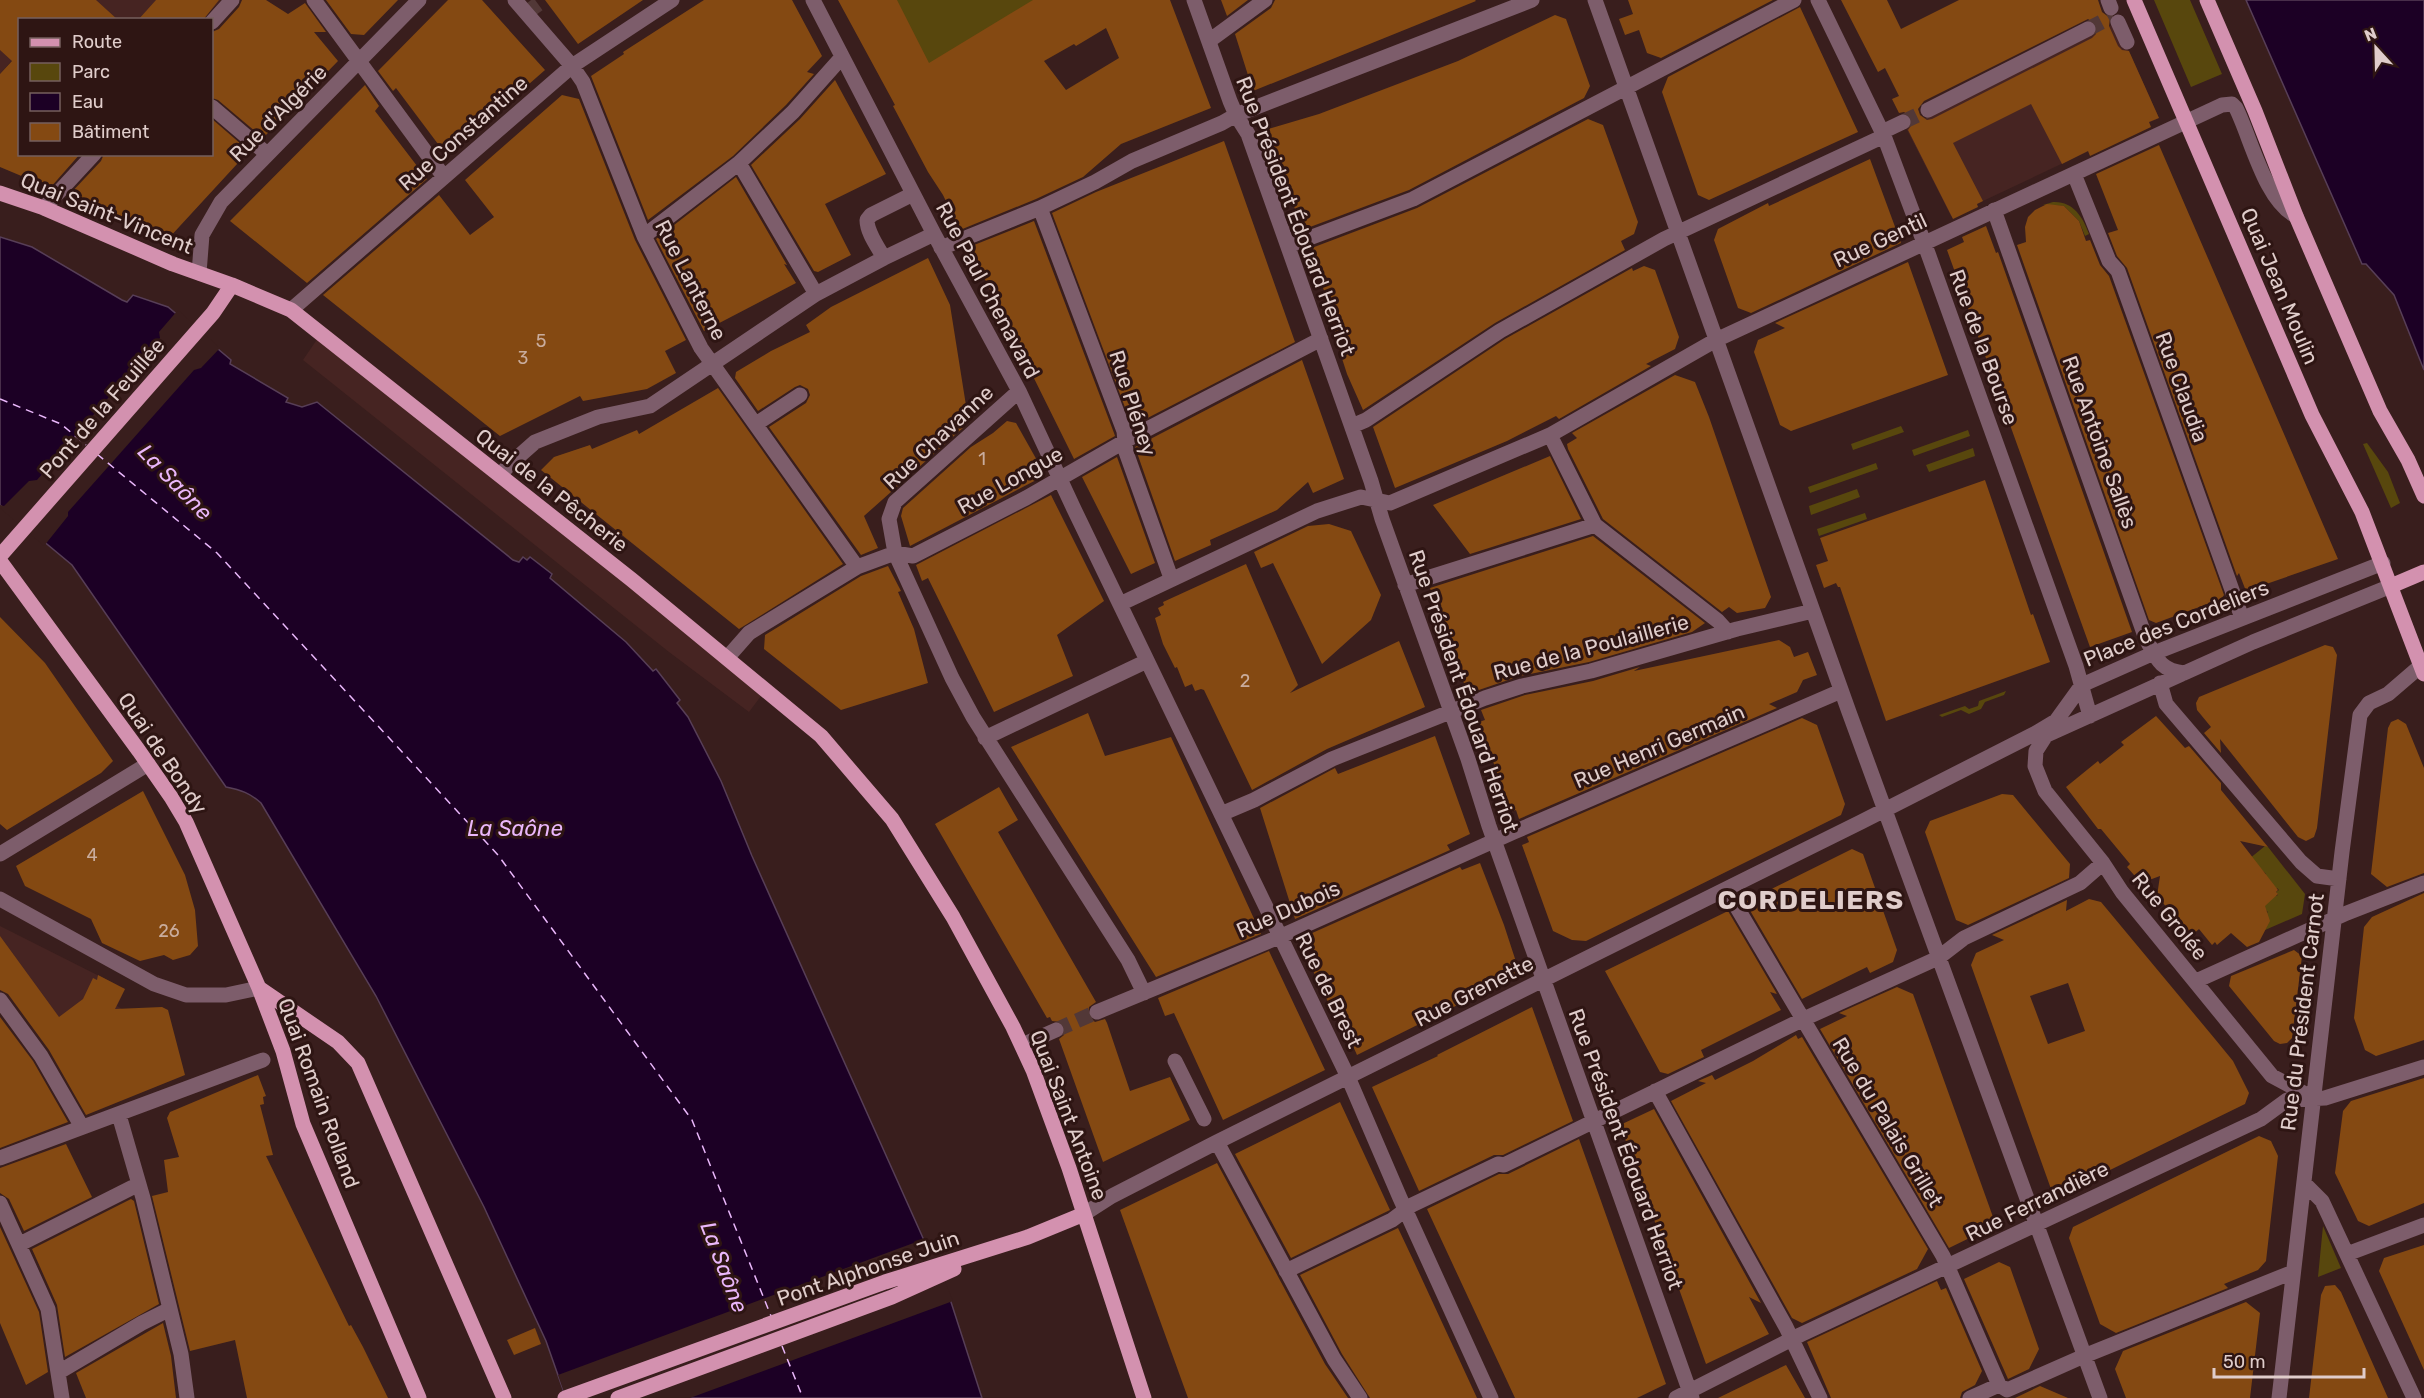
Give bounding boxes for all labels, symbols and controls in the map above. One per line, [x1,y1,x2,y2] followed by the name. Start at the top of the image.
[18,18,213,156] legend
[2346,18,2406,78] north arrow
[2362,24,2379,46] text: N
[72,31,122,53] text: Route
[224,59,332,167] street label: Rue d'Algérie
[72,61,110,83] text: Parc
[393,70,533,196] street label: Rue Constantine
[1231,73,1361,359] street label: Rue Président Édouard Herriot
[72,91,104,113] text: Eau
[72,121,149,143] text: Bâtiment
[17,167,197,259] street label: Quai Saint-Vincent
[931,197,1045,383] street label: Rue Paul Chenavard
[2236,204,2324,368] street label: Quai Jean Moulin
[1829,207,1931,273] street label: Rue Gentil
[650,216,732,344] street label: Rue Lanterne
[1944,266,2024,428] street label: Rue de la Bourse
[2150,328,2214,446] street label: Rue Claudia
[536,330,546,352] house number: 5
[34,333,170,483] street label: Pont de la Feuillée
[518,347,528,369] house number: 3
[1104,347,1162,459] street label: Rue Pléney
[2057,352,2143,532] street label: Rue Antoine Sallès
[878,380,998,494] street label: Rue Chavanne
[471,423,633,557] street label: Quai de la Pêcherie
[132,438,218,526] water label: La Saône
[953,441,1067,519] street label: Rue Longue
[978,448,986,470] house number: 1
[1404,546,1524,836] street label: Rue Président Édouard Herriot
[2080,574,2272,672] street label: Place des Cordeliers
[1491,609,1691,685] street label: Rue de la Poulaillerie
[1240,670,1250,692] house number: 2
[113,688,213,819] street label: Quai de Bondy
[1570,699,1748,793] street label: Rue Henri Germain
[467,815,563,842] water label: La Saône
[86,844,98,866] house number: 4
[2127,867,2213,965] street label: Rue Grolée
[1232,875,1344,943] street label: Rue Dubois
[1717,884,1905,916] district label: CORDELIERS
[2275,892,2329,1132] street label: Rue du Président Carnot
[158,920,180,942] house number: 26
[1290,928,1368,1052] street label: Rue de Brest
[1411,950,1537,1032] street label: Rue Grenette
[273,995,365,1191] street label: Quai Romain Rolland
[1563,1005,1689,1293] street label: Rue Président Édouard Herriot
[1025,1026,1113,1204] street label: Quai Saint Antoine
[1827,1033,1949,1211] street label: Rue du Palais Grillet
[1961,1156,2113,1246] street label: Rue Ferrandière
[694,1218,754,1316] water label: La Saône
[773,1225,963,1311] street label: Pont Alphonse Juin
[2214,1341,2364,1379] scale bar
[2223,1351,2266,1373] text: 50 m

